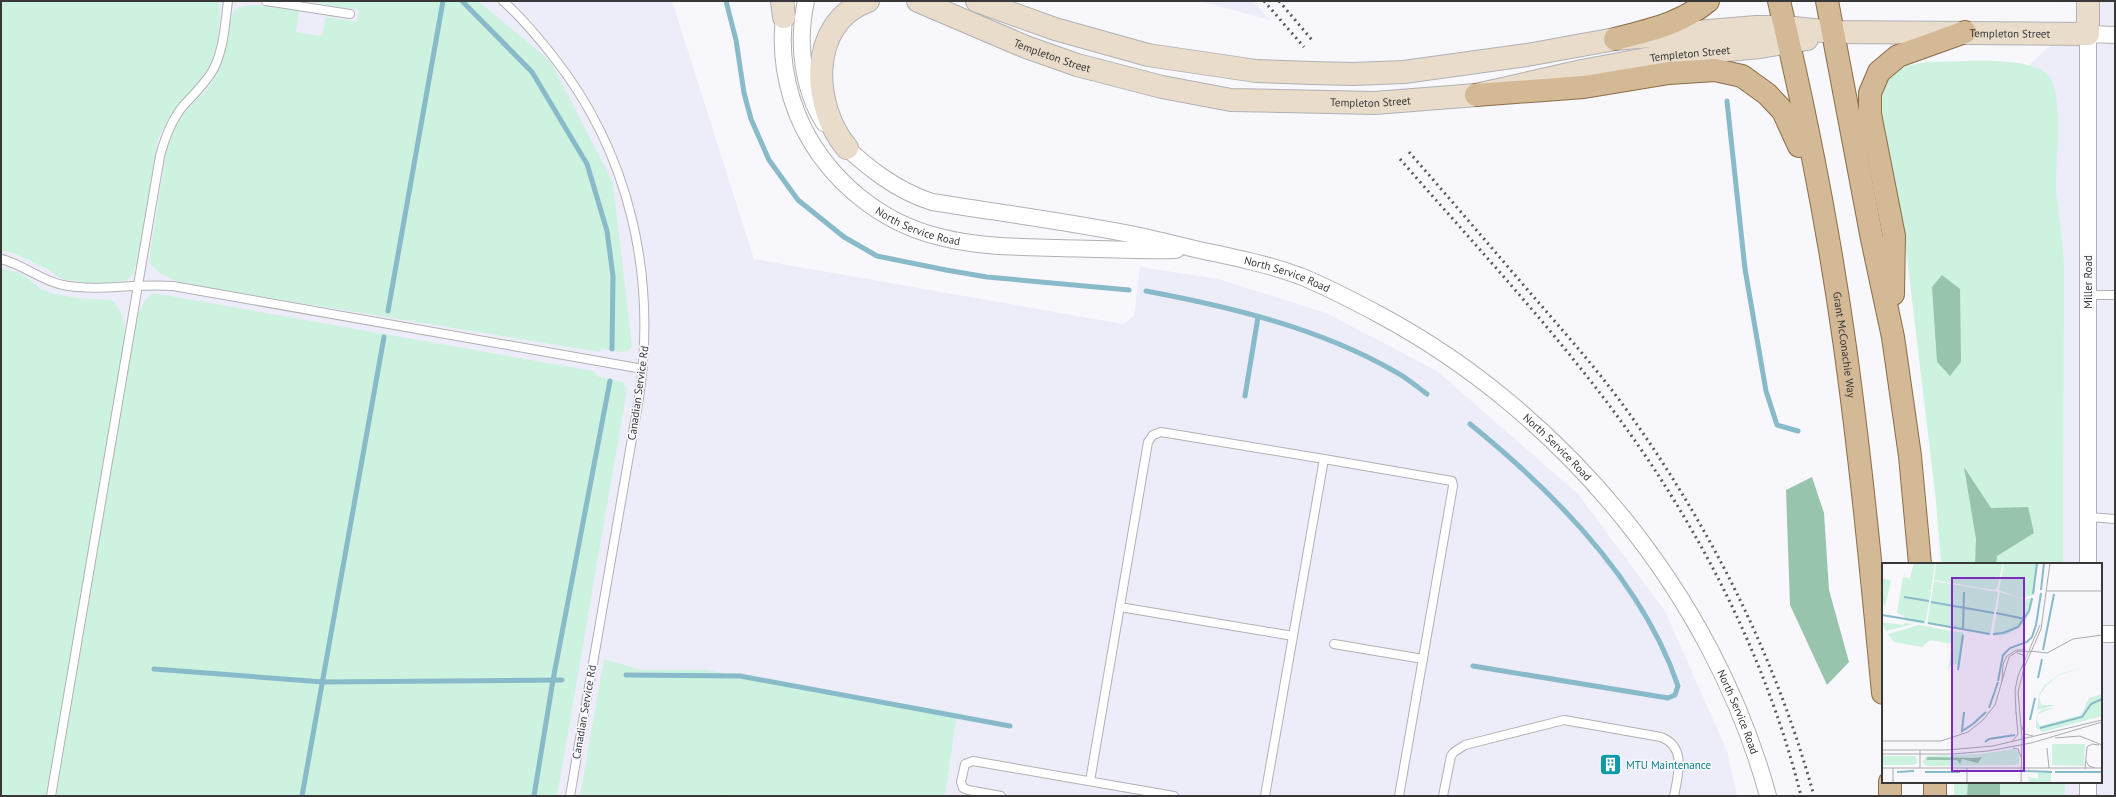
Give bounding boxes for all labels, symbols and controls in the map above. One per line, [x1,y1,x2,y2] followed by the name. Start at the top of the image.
[1970,26,2051,41] street label: Templeton Street
[1012,36,1092,75] street label: Templeton Street
[1649,43,1731,65] street label: Templeton Street
[1330,93,1411,110] street label: Templeton Street
[873,204,961,248] street label: North Service Road
[1243,253,1332,295] street label: North Service Road
[2081,255,2095,309] street label: Miller Road
[1830,291,1859,400] street label: Grant McConachie Way
[624,345,652,441] street label: Canadian Service Rd
[1520,411,1595,484] street label: North Service Road
[1882,563,2102,783] inset map
[569,664,599,760] street label: Canadian Service Rd
[1714,667,1762,756] street label: North Service Road
[1598,752,1624,778] building icon: MTU Maintenance
[1626,758,1711,772] place label: MTU Maintenance

